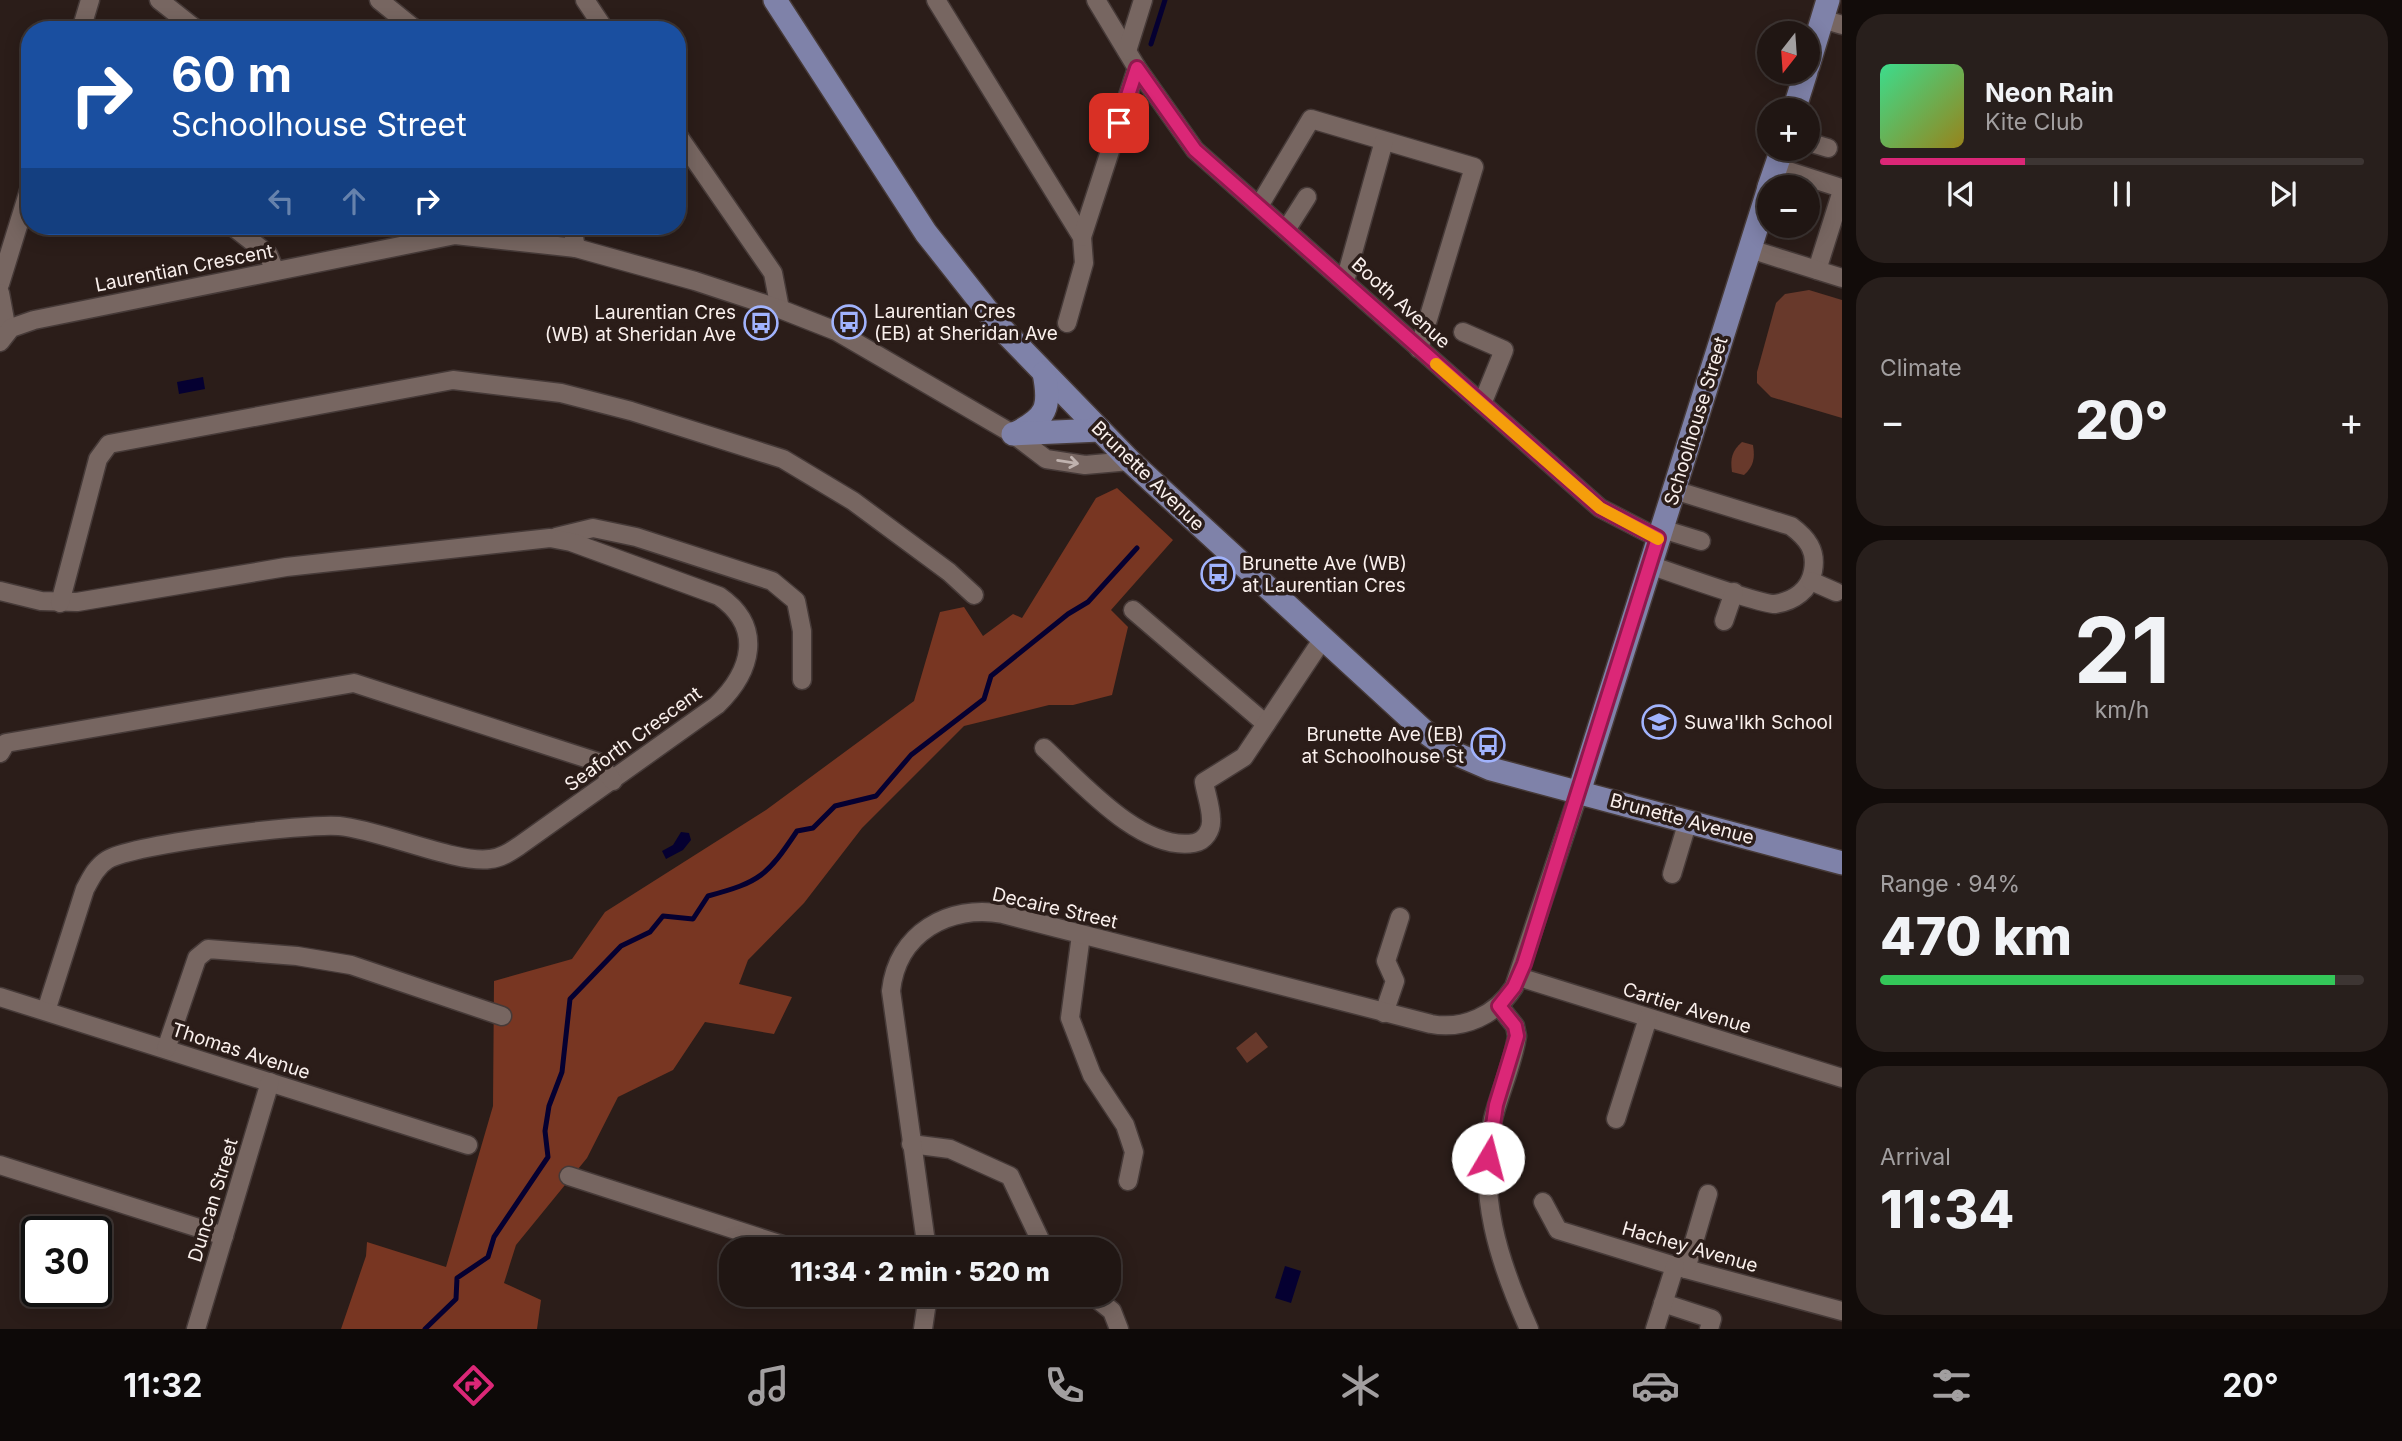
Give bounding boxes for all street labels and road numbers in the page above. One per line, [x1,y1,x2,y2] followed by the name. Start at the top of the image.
[93,239,275,297] street label: Laurentian Crescent
[1347,253,1455,353] street label: Booth Avenue
[1659,334,1733,508] street label: Schoolhouse Street
[1087,416,1209,536] street label: Brunette Avenue
[560,682,706,796] street label: Seaforth Crescent
[1608,789,1756,849] street label: Brunette Avenue
[990,882,1120,934] street label: Decaire Street
[1620,978,1754,1038] street label: Cartier Avenue
[169,1018,313,1084] street label: Thomas Avenue
[183,1135,243,1265] street label: Duncan Street
[1619,1217,1761,1277] street label: Hachey Avenue

